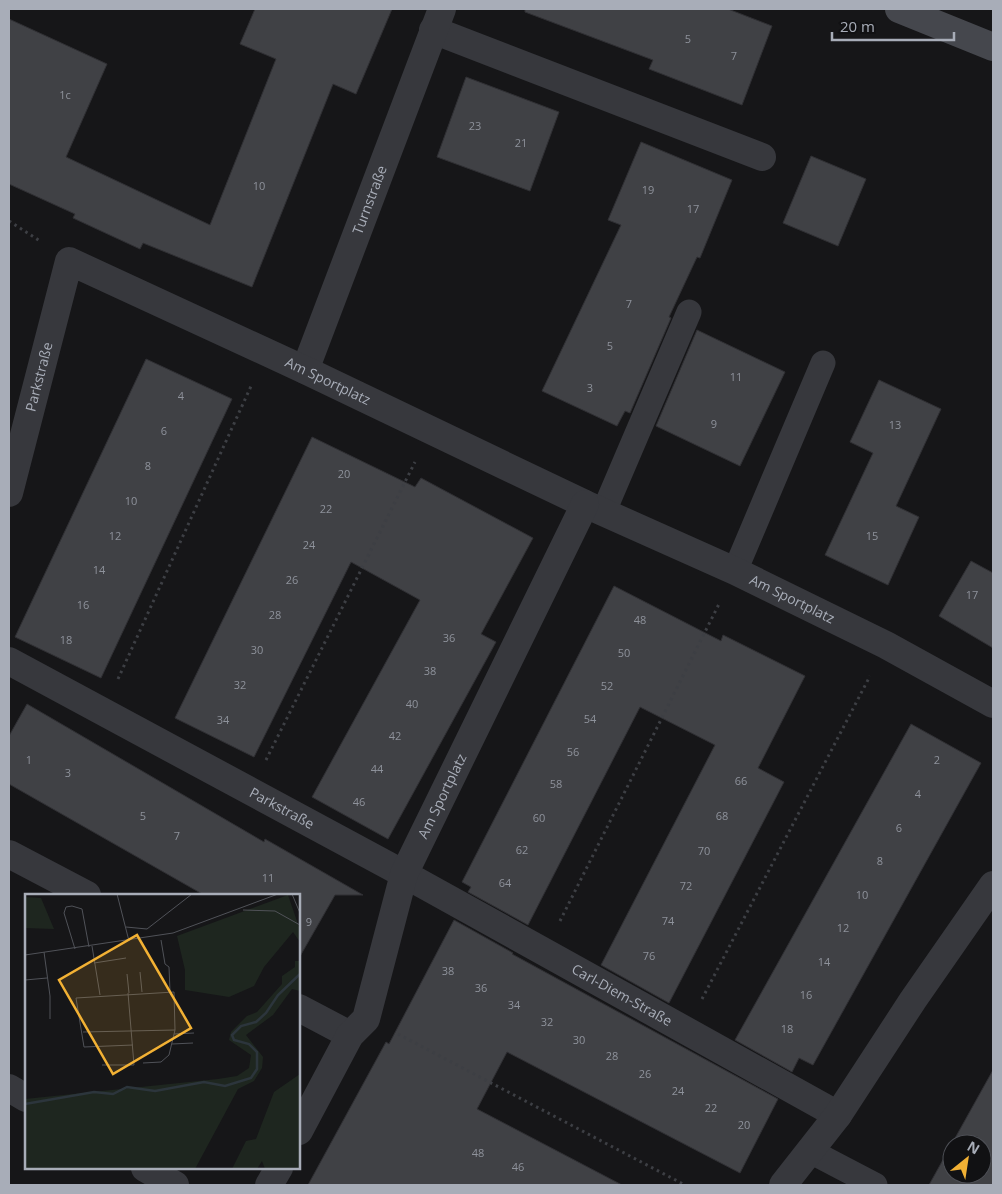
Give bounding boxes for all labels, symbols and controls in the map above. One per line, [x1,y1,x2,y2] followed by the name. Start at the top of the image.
[832,10,954,42] scale bar
[840,16,875,36] text: 20 m
[685,31,691,46] house number: 5
[731,48,737,63] house number: 7
[59,87,71,102] house number: 1c
[469,118,481,133] house number: 23
[515,135,527,150] house number: 21
[347,162,391,237] street label: Turnstraße
[253,178,265,193] house number: 10
[642,182,654,197] house number: 19
[687,201,699,216] house number: 17
[626,296,632,311] house number: 7
[607,338,613,353] house number: 5
[20,340,57,413] street label: Parkstraße
[282,352,374,409] street label: Am Sportplatz
[730,369,742,384] house number: 11
[587,380,593,395] house number: 3
[178,388,185,403] house number: 4
[711,416,717,431] house number: 9
[889,417,901,432] house number: 13
[161,423,167,438] house number: 6
[145,458,151,473] house number: 8
[338,466,350,481] house number: 20
[125,493,137,508] house number: 10
[320,501,332,516] house number: 22
[109,528,121,543] house number: 12
[866,528,878,543] house number: 15
[303,537,316,552] house number: 24
[93,562,106,577] house number: 14
[747,570,838,628] street label: Am Sportplatz
[286,572,298,587] house number: 26
[966,587,978,602] house number: 17
[77,597,89,612] house number: 16
[269,607,281,622] house number: 28
[634,612,646,627] house number: 48
[443,630,455,645] house number: 36
[60,632,72,647] house number: 18
[251,642,263,657] house number: 30
[618,645,630,660] house number: 50
[424,663,436,678] house number: 38
[234,677,246,692] house number: 32
[601,678,613,693] house number: 52
[406,696,418,711] house number: 40
[584,711,597,726] house number: 54
[217,712,230,727] house number: 34
[389,728,401,743] house number: 42
[567,744,579,759] house number: 56
[413,750,471,841] street label: Am Sportplatz
[26,752,32,767] house number: 1
[934,752,940,767] house number: 2
[371,761,384,776] house number: 44
[65,765,71,780] house number: 3
[735,773,747,788] house number: 66
[550,776,562,791] house number: 58
[246,782,318,833] street label: Parkstraße
[915,786,922,801] house number: 4
[353,794,365,809] house number: 46
[140,808,146,823] house number: 5
[716,808,728,823] house number: 68
[533,810,545,825] house number: 60
[896,820,902,835] house number: 6
[174,828,180,843] house number: 7
[516,842,528,857] house number: 62
[698,843,710,858] house number: 70
[877,853,883,868] house number: 8
[262,870,274,885] house number: 11
[499,875,512,890] house number: 64
[680,878,692,893] house number: 72
[856,887,868,902] house number: 10
[25,894,300,1169] inset map
[662,913,675,928] house number: 74
[306,914,312,929] house number: 9
[837,920,849,935] house number: 12
[643,948,655,963] house number: 76
[818,954,831,969] house number: 14
[568,959,676,1030] street label: Carl-Diem-Straße
[442,963,454,978] house number: 38
[475,980,487,995] house number: 36
[800,987,812,1002] house number: 16
[508,997,521,1012] house number: 34
[541,1014,553,1029] house number: 32
[781,1021,793,1036] house number: 18
[573,1032,585,1047] house number: 30
[606,1048,618,1063] house number: 28
[639,1066,651,1081] house number: 26
[672,1083,685,1098] house number: 24
[705,1100,717,1115] house number: 22
[738,1117,750,1132] house number: 20
[942,1134,992,1184] north arrow
[964,1136,983,1158] text: N
[472,1145,484,1160] house number: 48
[512,1159,524,1174] house number: 46

